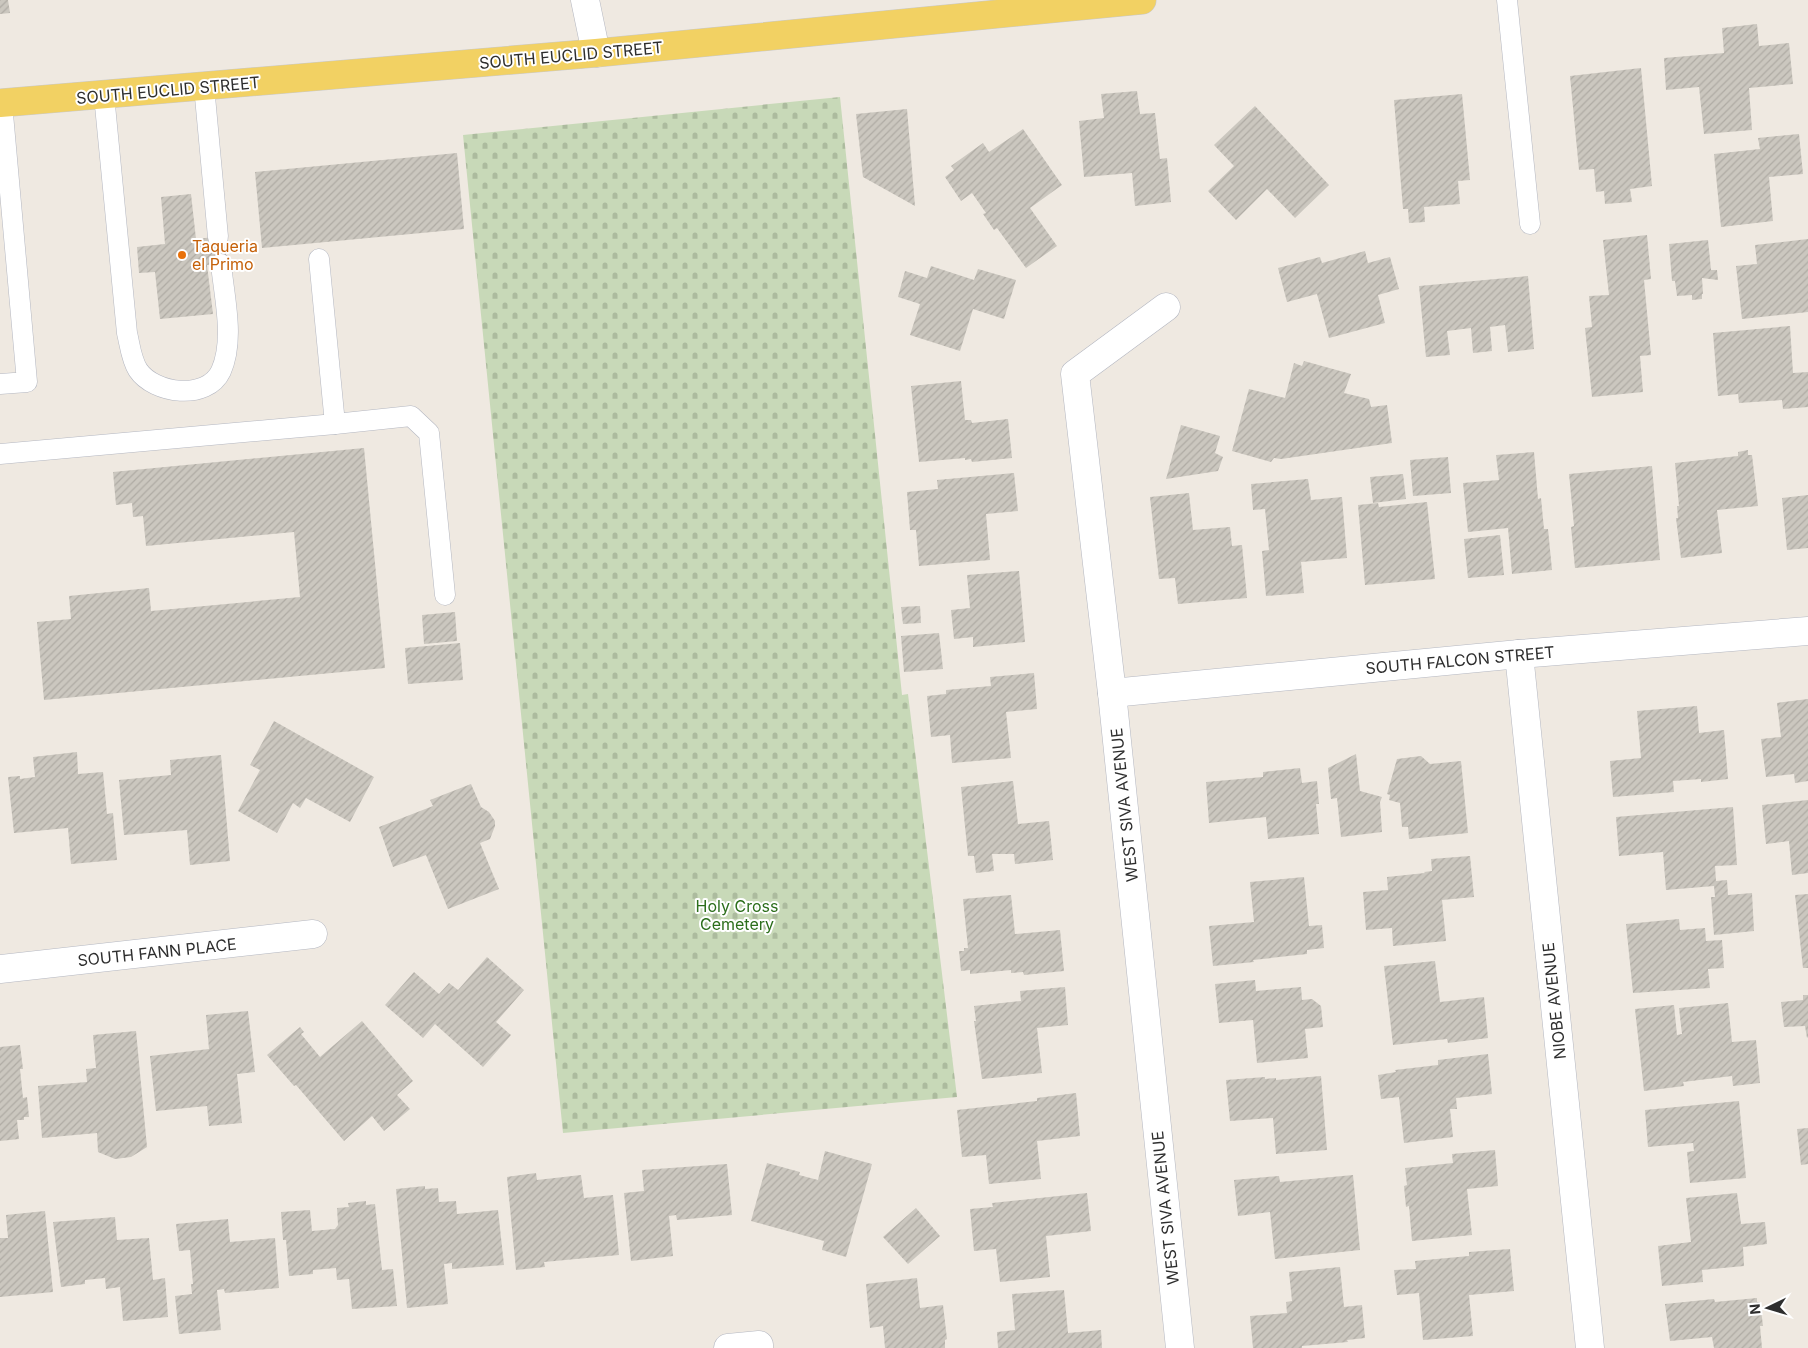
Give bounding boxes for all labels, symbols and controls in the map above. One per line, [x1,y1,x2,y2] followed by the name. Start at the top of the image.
[478,37,664,73] street label: SOUTH EUCLID STREET
[75,72,261,108] street label: SOUTH EUCLID STREET
[192,236,258,274] place label: Taqueria el Primo
[176,249,188,261] marker: Taqueria el Primo
[1365,642,1555,678] street label: SOUTH FALCON STREET
[1106,727,1142,883] street label: WEST SIVA AVENUE
[696,896,778,934] park label: Holy Cross Cemetery
[76,934,238,970] street label: SOUTH FANN PLACE
[1538,942,1570,1060] street label: NIOBE AVENUE
[1147,1130,1183,1286] street label: WEST SIVA AVENUE
[1743,1283,1793,1333] north arrow
[1746,1303,1763,1315] text: N

